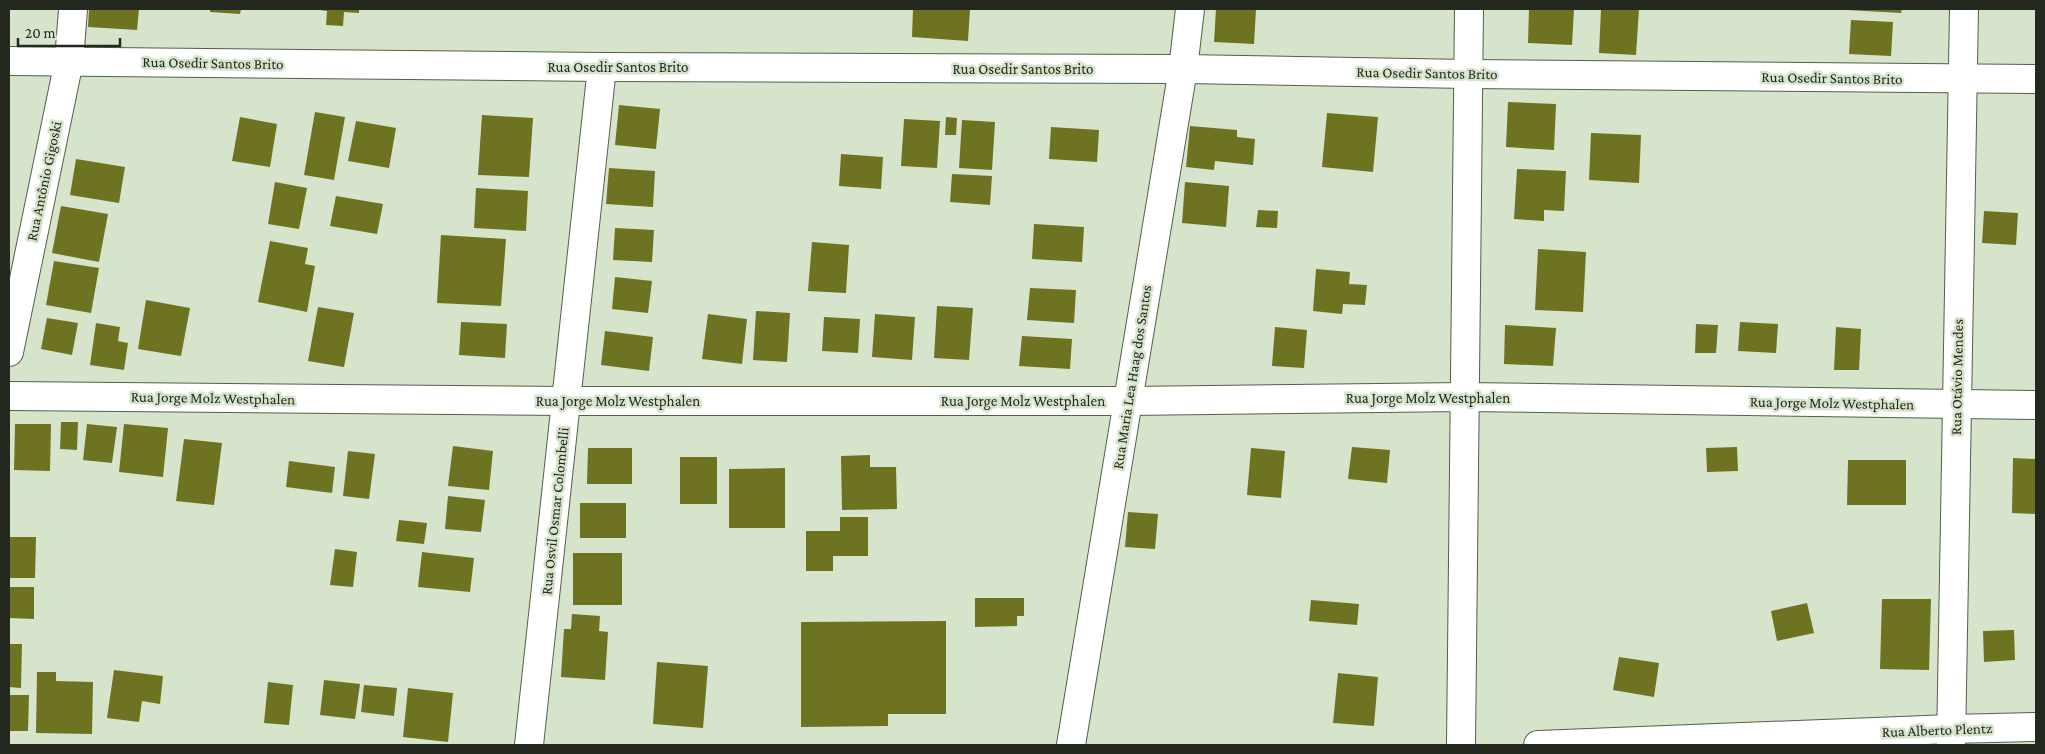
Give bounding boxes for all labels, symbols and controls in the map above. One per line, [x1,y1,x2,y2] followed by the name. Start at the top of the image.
[18,15,120,47] scale bar
[25,25,56,41] text: 20 m
[142,54,284,72] street label: Rua Osedir Santos Brito
[547,59,689,75] street label: Rua Osedir Santos Brito
[952,61,1094,77] street label: Rua Osedir Santos Brito
[1356,64,1498,82] street label: Rua Osedir Santos Brito
[1761,69,1903,87] street label: Rua Osedir Santos Brito
[23,120,65,243] street label: Rua Antônio Gigoski
[1110,284,1155,470] street label: Rua Maria Lea Haag dos Santos
[1948,319,1966,435] street label: Rua Otávio Mendes
[131,389,295,408] street label: Rua Jorge Molz Westphalen
[1346,390,1510,407] street label: Rua Jorge Molz Westphalen
[536,393,700,410] street label: Rua Jorge Molz Westphalen
[941,393,1105,410] street label: Rua Jorge Molz Westphalen
[1750,394,1914,413] street label: Rua Jorge Molz Westphalen
[538,426,572,595] street label: Rua Osvil Osmar Colombelli
[1882,720,1992,740] street label: Rua Alberto Plentz

